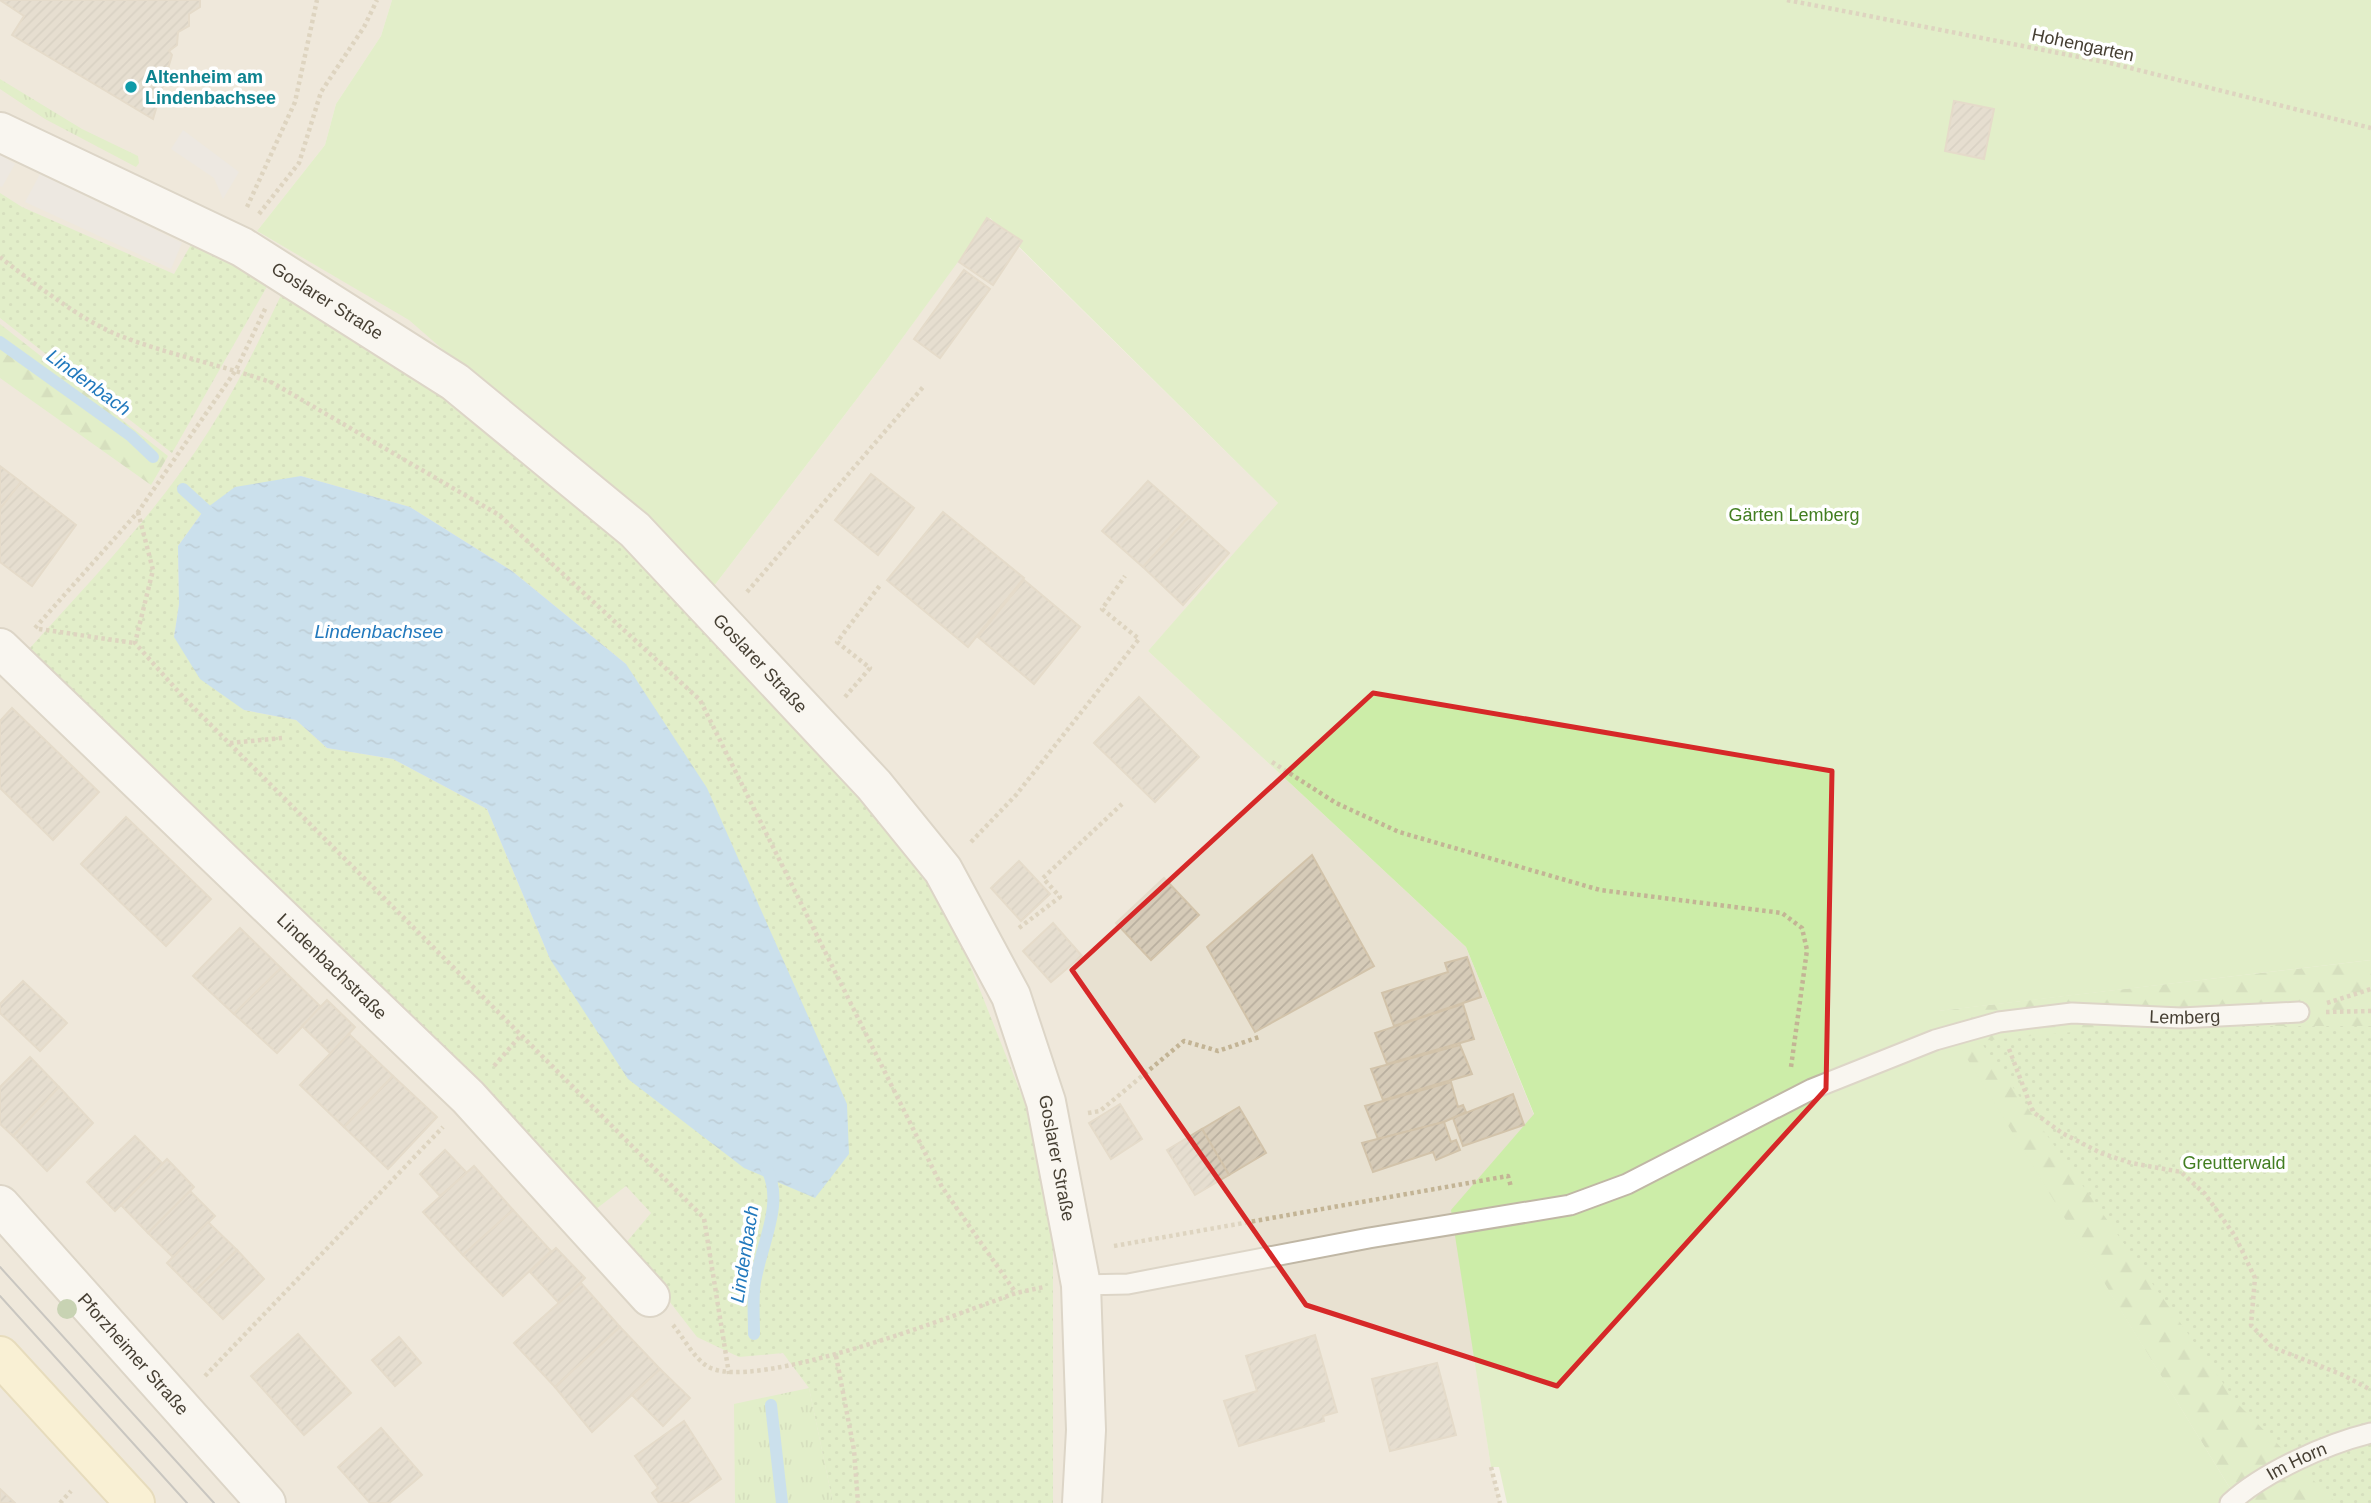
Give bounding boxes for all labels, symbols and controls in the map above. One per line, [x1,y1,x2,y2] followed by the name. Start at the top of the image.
[2030,24,2136,66] street label: Hohengarten
[145,67,276,108] place label: Altenheim am Lindenbachsee
[123,79,139,95] marker: Altenheim am Lindenbachsee
[268,258,387,344] street label: Goslarer Straße
[43,345,135,420] water label: Lindenbach
[1728,505,1860,525] park label: Gärten Lemberg
[709,610,811,717] street label: Goslarer Straße
[315,621,443,642] water label: Lindenbachsee
[273,909,391,1024] street label: Lindenbachstraße
[2149,1006,2221,1028] street label: Lemberg
[1035,1093,1079,1223] street label: Goslarer Straße
[2182,1153,2286,1173] park label: Greutterwald
[726,1204,763,1304] water label: Lindenbach
[74,1289,193,1419] street label: Pforzheimer Straße
[2263,1438,2329,1484] street label: Im Horn

